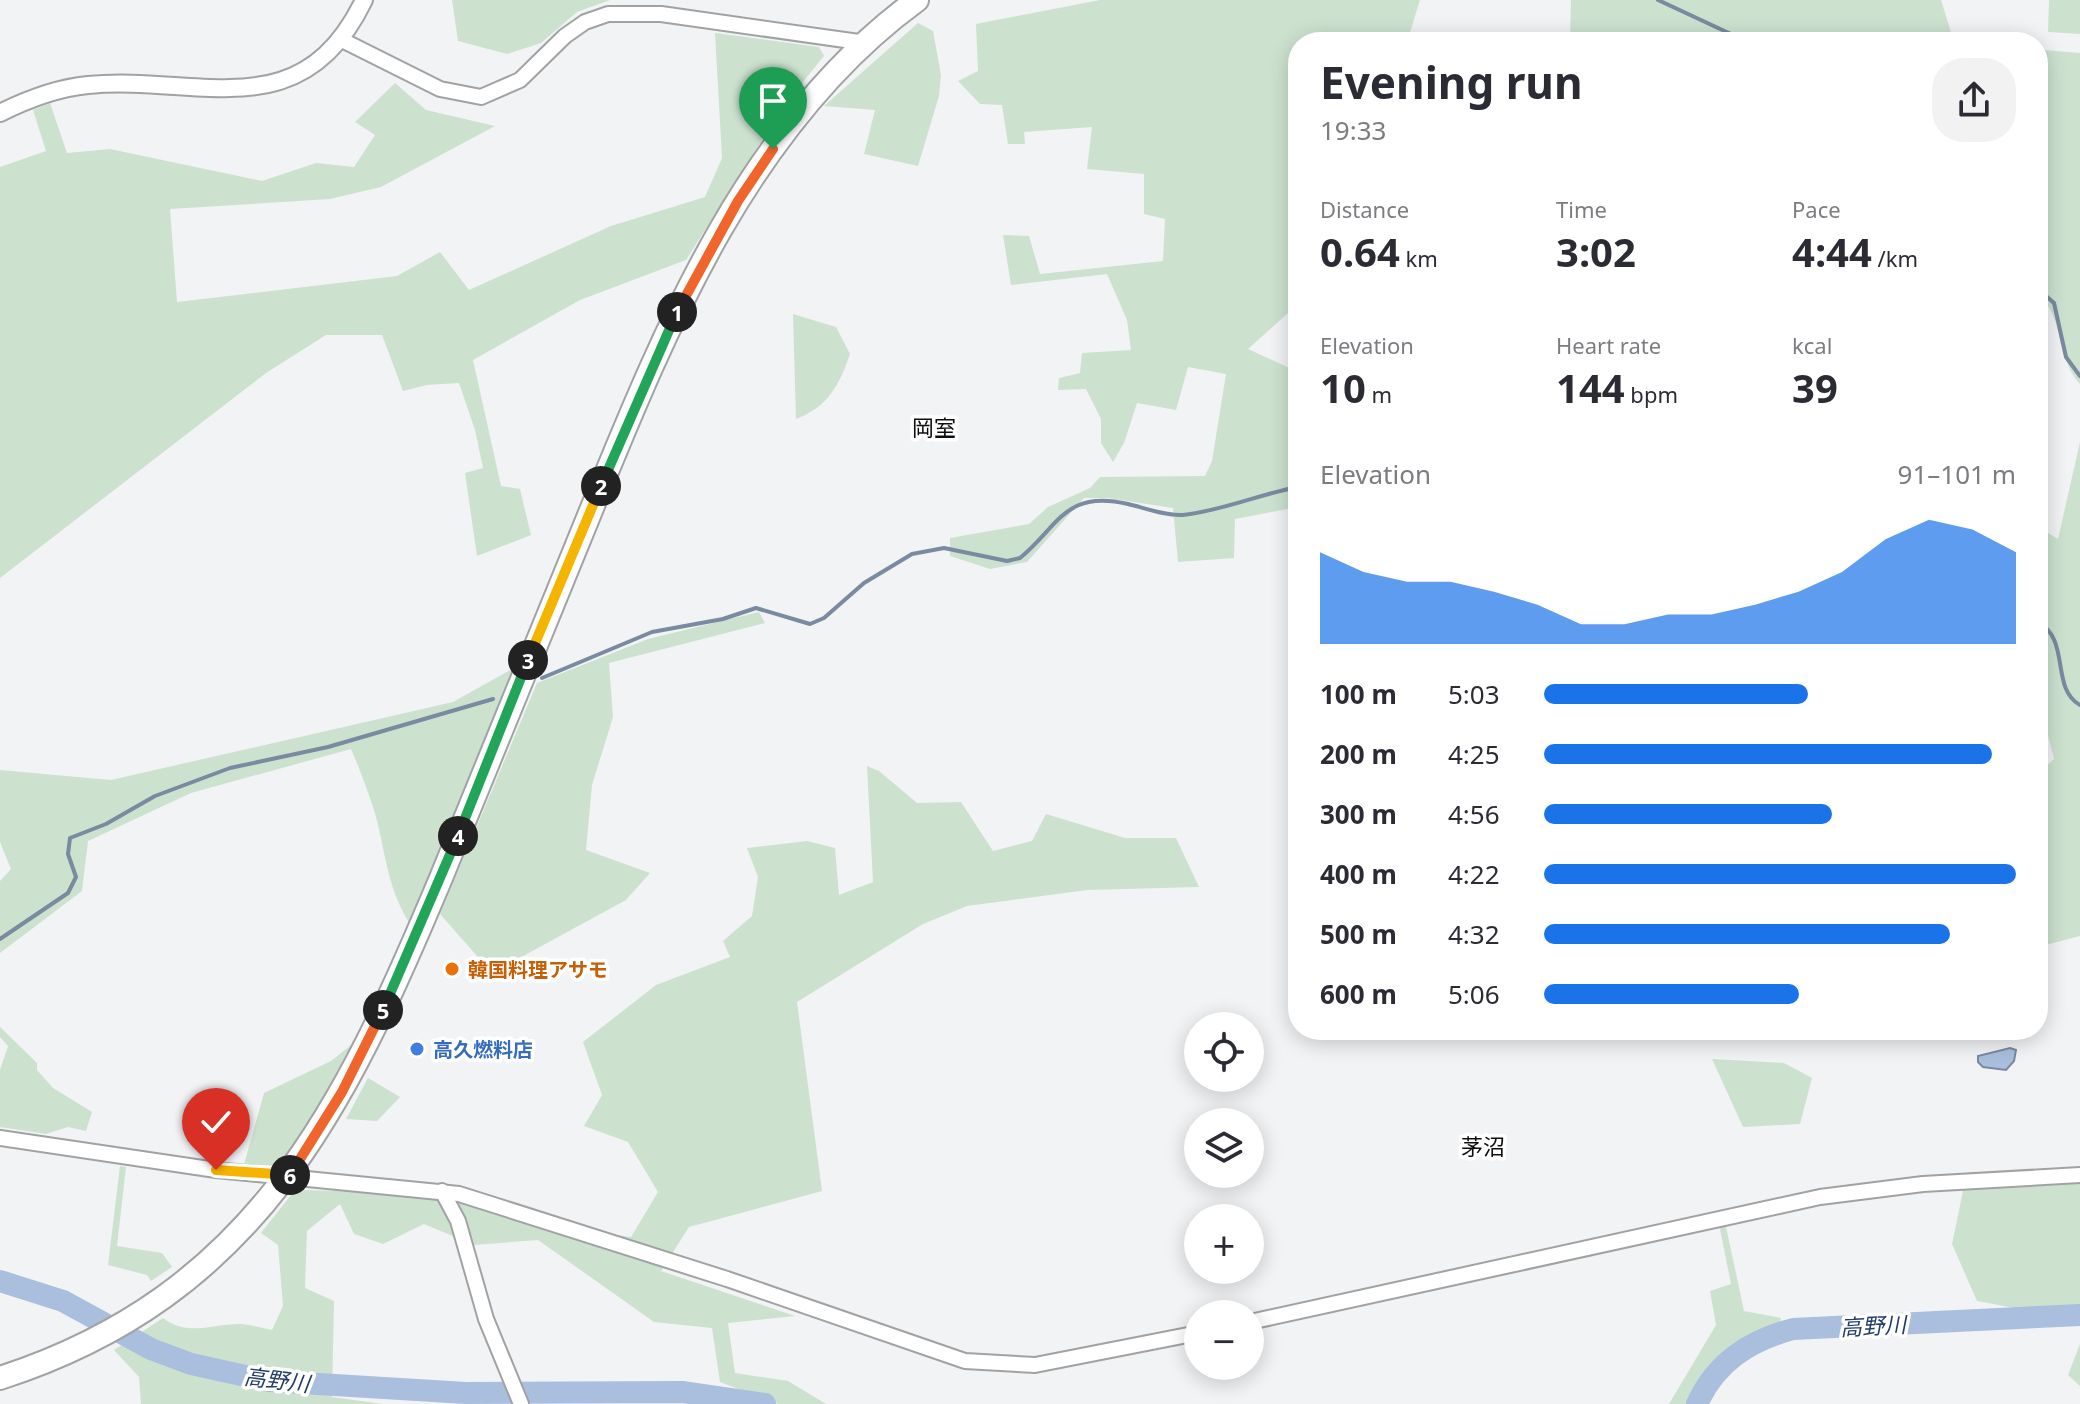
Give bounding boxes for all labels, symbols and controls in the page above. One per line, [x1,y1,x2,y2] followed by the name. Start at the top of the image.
[1320,52,1583,112] text: Evening run
[1932,58,2016,142] button: share
[739,67,807,149] pin
[751,79,795,123] icon: arrive
[1320,112,1386,148] text: 19:33
[1320,194,1409,224] text: Distance
[1556,194,1607,224] text: Time
[1792,194,1841,224] text: Pace
[1320,224,1400,279] text: 0.64
[1556,224,1636,279] text: 3:02
[1792,224,1872,279] text: 4:44
[1400,243,1438,273] text: km
[1872,243,1918,273] text: /km
[657,292,697,332] pin: 1
[671,297,683,327] text: 1
[1320,330,1414,360] text: Elevation
[1556,330,1661,360] text: Heart rate
[1792,330,1832,360] text: kcal
[1320,360,1366,415] text: 10
[1556,360,1625,415] text: 144
[1792,360,1838,415] text: 39
[1366,379,1392,409] text: m
[1625,379,1678,409] text: bpm
[912,412,956,442] district label: 岡室
[1320,456,1431,492] text: Elevation
[1898,456,2016,492] text: 91–101 m
[581,466,621,506] pin: 2
[595,471,607,501] text: 2
[508,640,548,680] pin: 3
[522,645,534,675] text: 3
[1320,676,1397,712] text: 100 m
[1448,676,1500,712] text: 5:03
[1320,736,1397,772] text: 200 m
[1448,736,1500,772] text: 4:25
[1320,796,1397,832] text: 300 m
[1448,796,1500,832] text: 4:56
[438,816,478,856] pin: 4
[452,821,464,851] text: 4
[1320,856,1397,892] text: 400 m
[1448,856,1500,892] text: 4:22
[1320,916,1397,952] text: 500 m
[1448,916,1500,952] text: 4:32
[468,956,608,983] place label: 韓国料理アサモ
[443,960,461,978] marker: 韓国料理アサモ
[1320,976,1397,1012] text: 600 m
[1448,976,1500,1012] text: 5:06
[363,990,403,1030] pin: 5
[377,995,389,1025] text: 5
[1184,1012,1264,1380] map controls
[1184,1012,1264,1092] button: locate
[433,1036,533,1063] place label: 高久燃料店
[408,1040,426,1058] marker: 高久燃料店
[182,1088,250,1170] pin
[194,1100,238,1144] icon: check
[1184,1108,1264,1188] button: layers
[1461,1131,1505,1161] district label: 茅沼
[270,1155,310,1195] pin: 6
[284,1160,296,1190] text: 6
[1184,1204,1264,1284] button: +
[1184,1300,1264,1380] button: −
[1839,1308,1909,1342] water label: 高野川
[242,1360,314,1398] water label: 高野川

